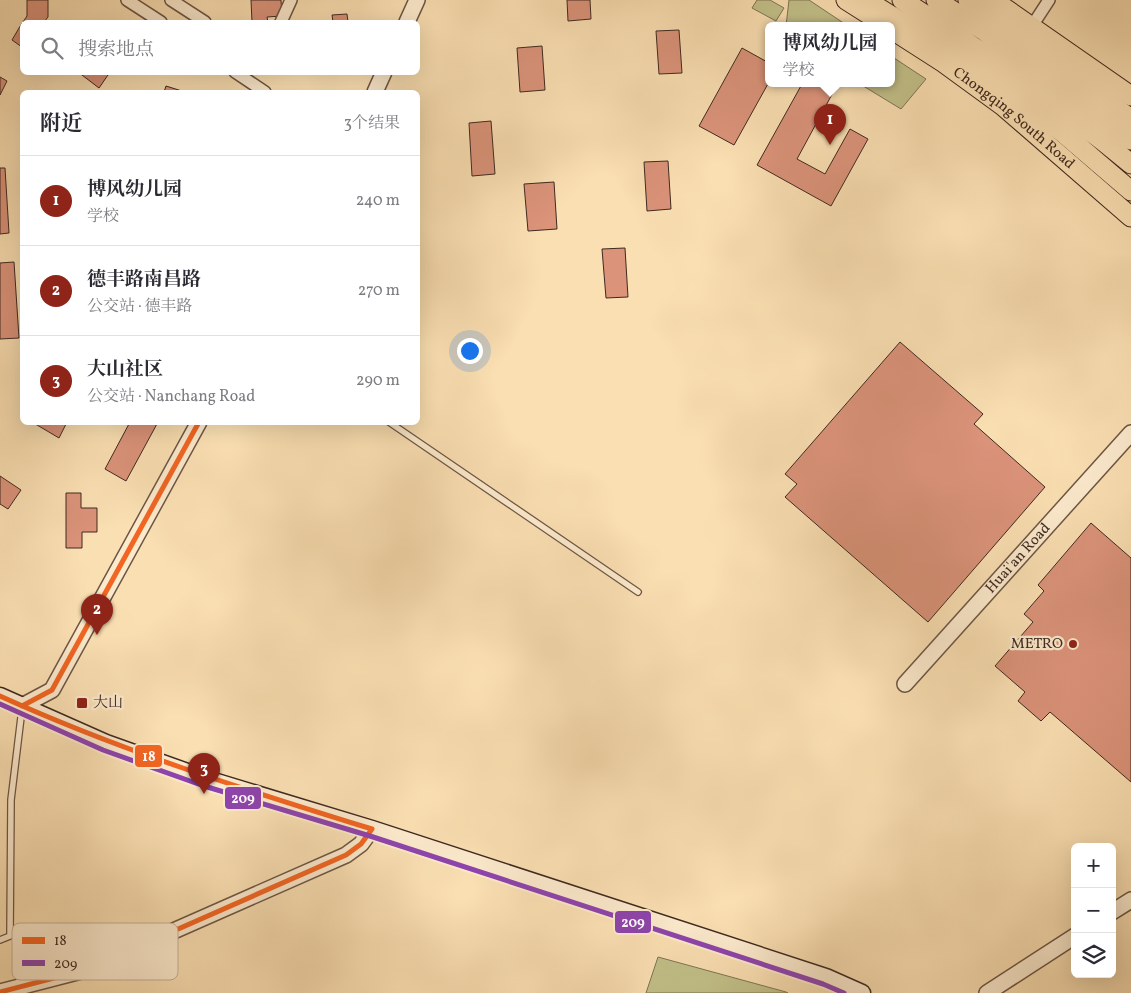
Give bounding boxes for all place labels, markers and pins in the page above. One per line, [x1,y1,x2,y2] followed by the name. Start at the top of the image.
[814,104,846,145] pin: 1
[81,594,113,635] pin: 2
[1011,634,1063,655] place label: METRO
[1067,638,1079,650] marker: METRO
[93,693,123,714] place label: 大山
[75,696,89,710] marker: 大山
[188,753,220,794] pin: 3

